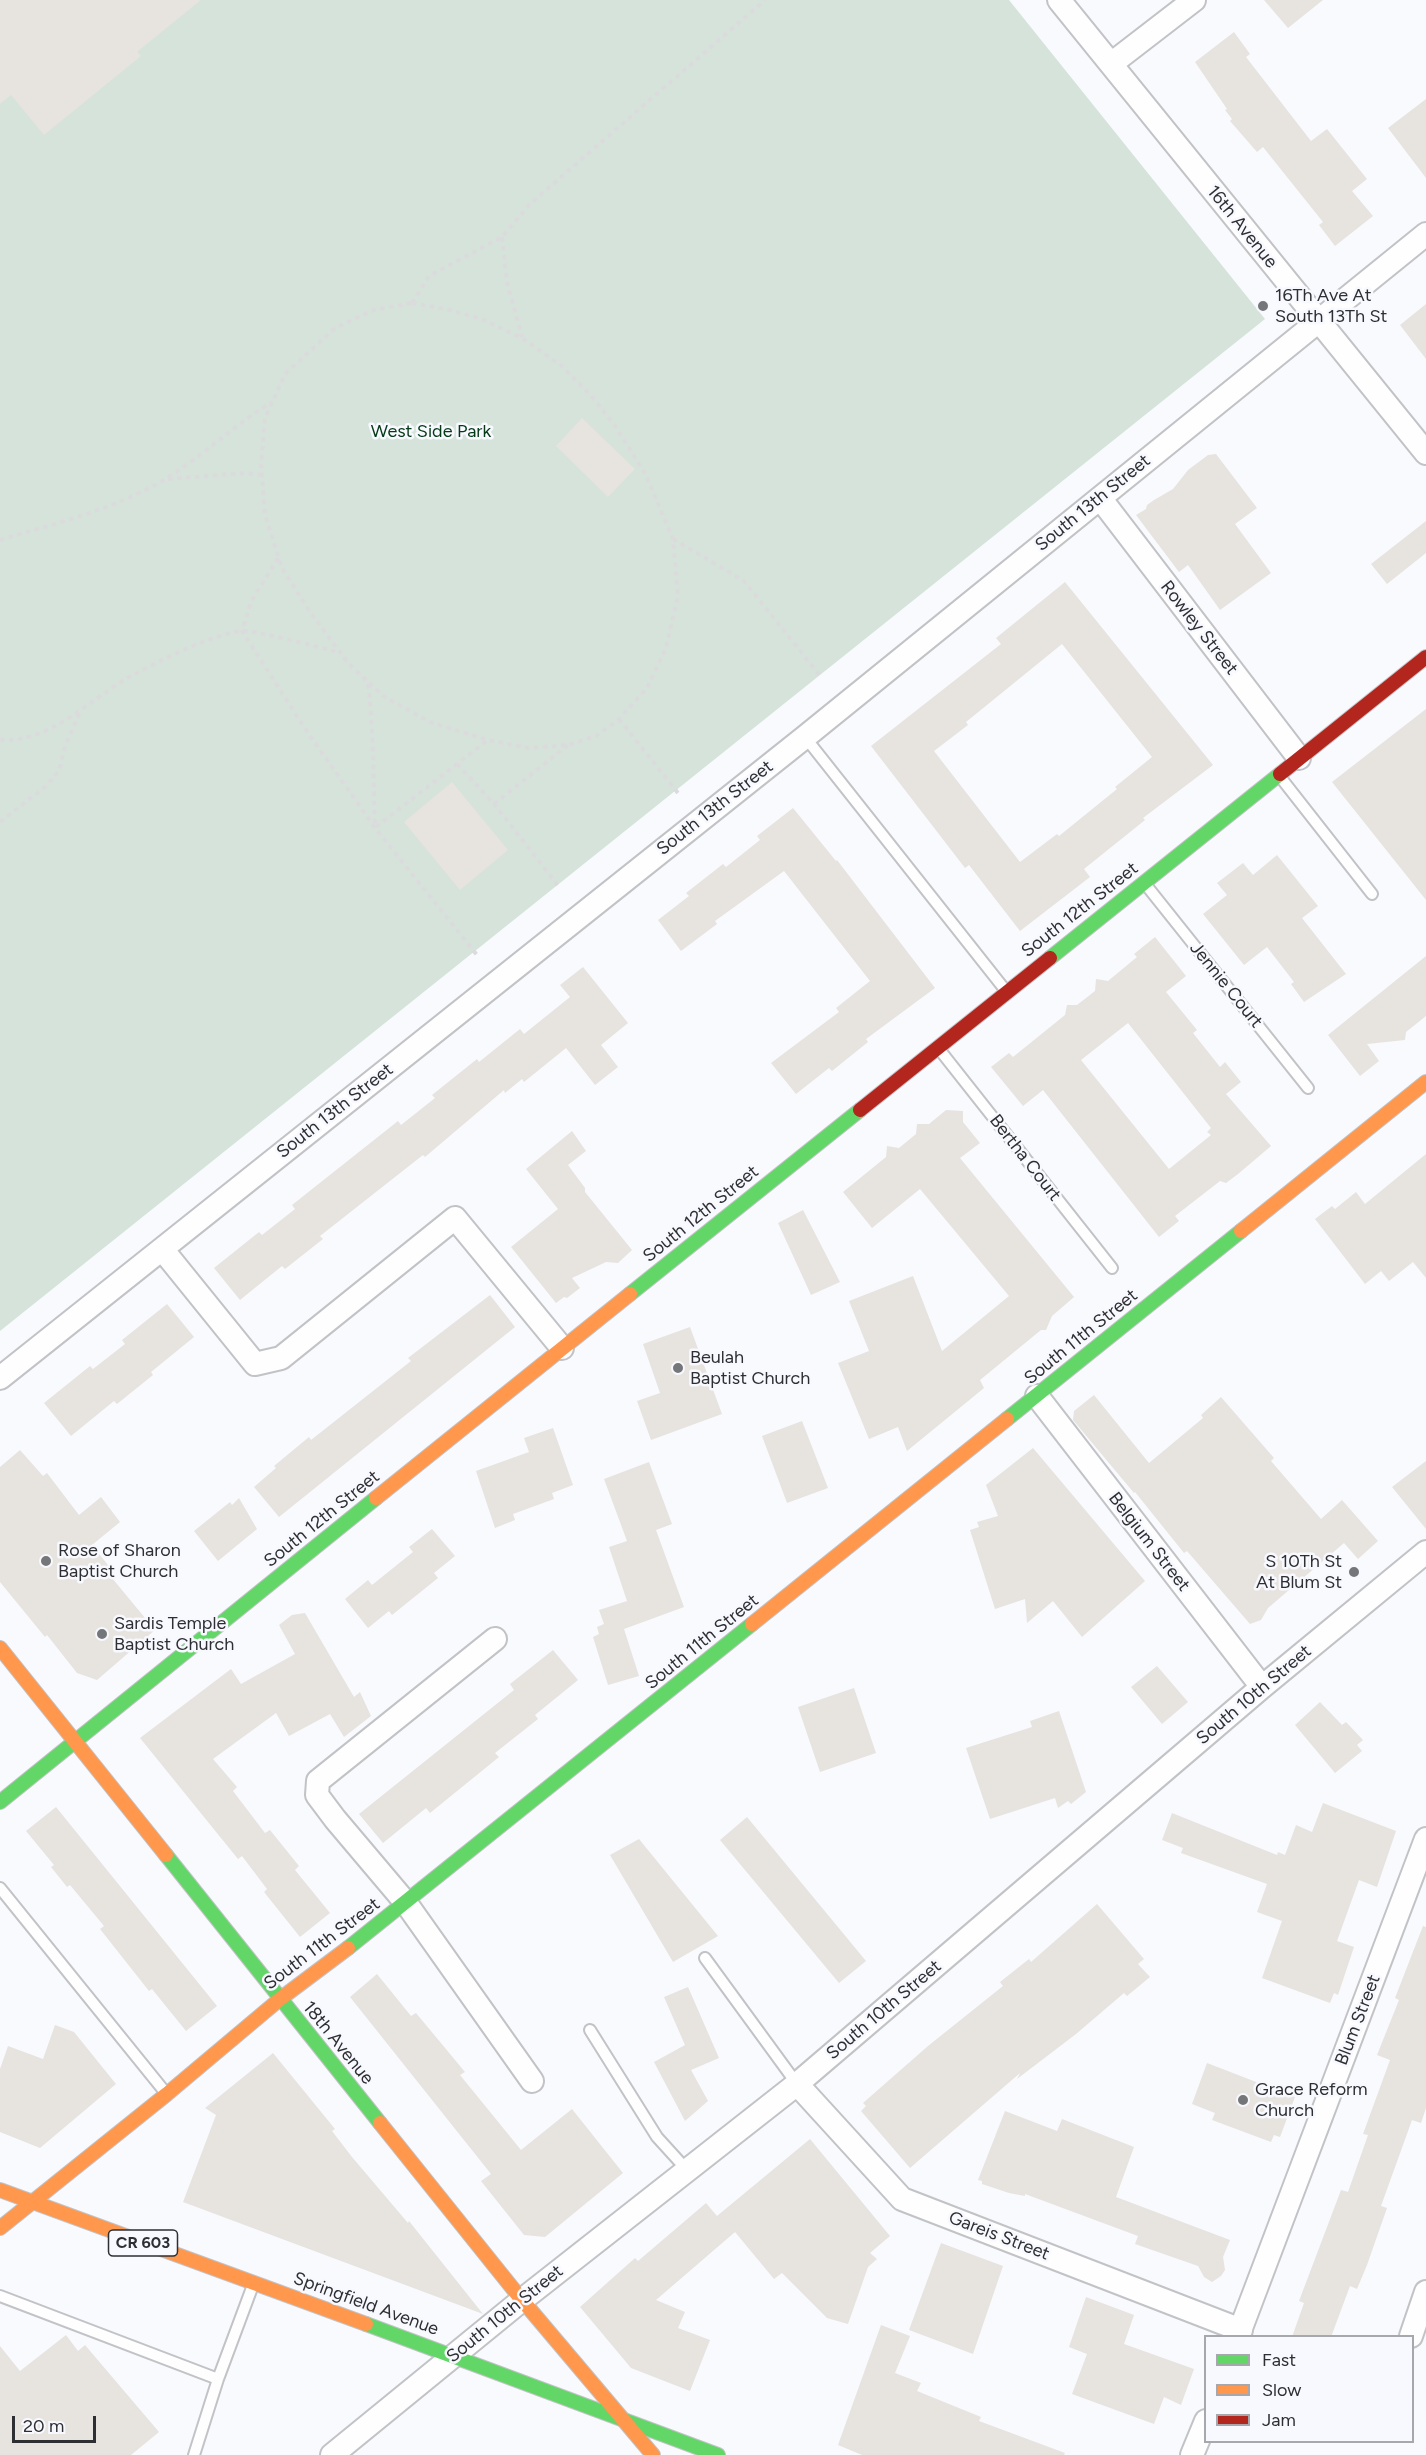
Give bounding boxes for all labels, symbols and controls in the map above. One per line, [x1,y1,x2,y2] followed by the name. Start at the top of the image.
[1202,181,1282,273] street label: 16th Avenue
[1275,285,1387,328] place label: 16Th Ave At South 13Th St
[1256,299,1270,313] marker: 16Th Ave At South 13Th St
[371,421,491,443] park label: West Side Park
[1031,450,1155,556] street label: South 13th Street
[1156,577,1242,679] street label: Rowley Street
[653,756,777,860] street label: South 13th Street
[1017,858,1143,962] street label: South 12th Street
[1185,938,1267,1032] street label: Jennie Court
[273,1059,397,1163] street label: South 13th Street
[985,1110,1065,1206] street label: Bertha Court
[639,1161,763,1267] street label: South 12th Street
[1020,1285,1142,1389] street label: South 11th Street
[690,1347,810,1390] place label: Beulah Baptist Church
[671,1361,685,1375] marker: Beulah Baptist Church
[260,1466,384,1572] street label: South 12th Street
[1104,1488,1194,1596] street label: Belgium Street
[58,1540,181,1582] place label: Rose of Sharon Baptist Church
[1256,1551,1342,1594] place label: S 10Th St At Blum St
[39,1554,53,1568] marker: Rose of Sharon Baptist Church
[1347,1565,1361,1579] marker: S 10Th St At Blum St
[641,1590,763,1694] street label: South 11th Street
[114,1613,234,1656] place label: Sardis Temple Baptist Church
[95,1627,109,1641] marker: Sardis Temple Baptist Church
[1192,1641,1316,1749] street label: South 10th Street
[260,1893,384,1995] street label: South 11th Street
[822,1956,946,2064] street label: South 10th Street
[1331,1972,1385,2068] street label: Blum Street
[298,1997,378,2089] street label: 18th Avenue
[1255,2079,1367,2122] place label: Grace Reform Church
[1236,2093,1250,2107] marker: Grace Reform Church
[946,2207,1052,2265] street label: Gareis Street
[108,2230,178,2256] road number: CR 603
[442,2260,568,2368] street label: South 10th Street
[290,2268,442,2340] street label: Springfield Avenue
[1204,2335,1414,2443] legend
[1262,2349,1296,2371] text: Fast
[1262,2379,1301,2401] text: Slow
[15,2404,99,2442] scale bar
[1262,2409,1296,2431] text: Jam
[23,2415,64,2437] text: 20 m

